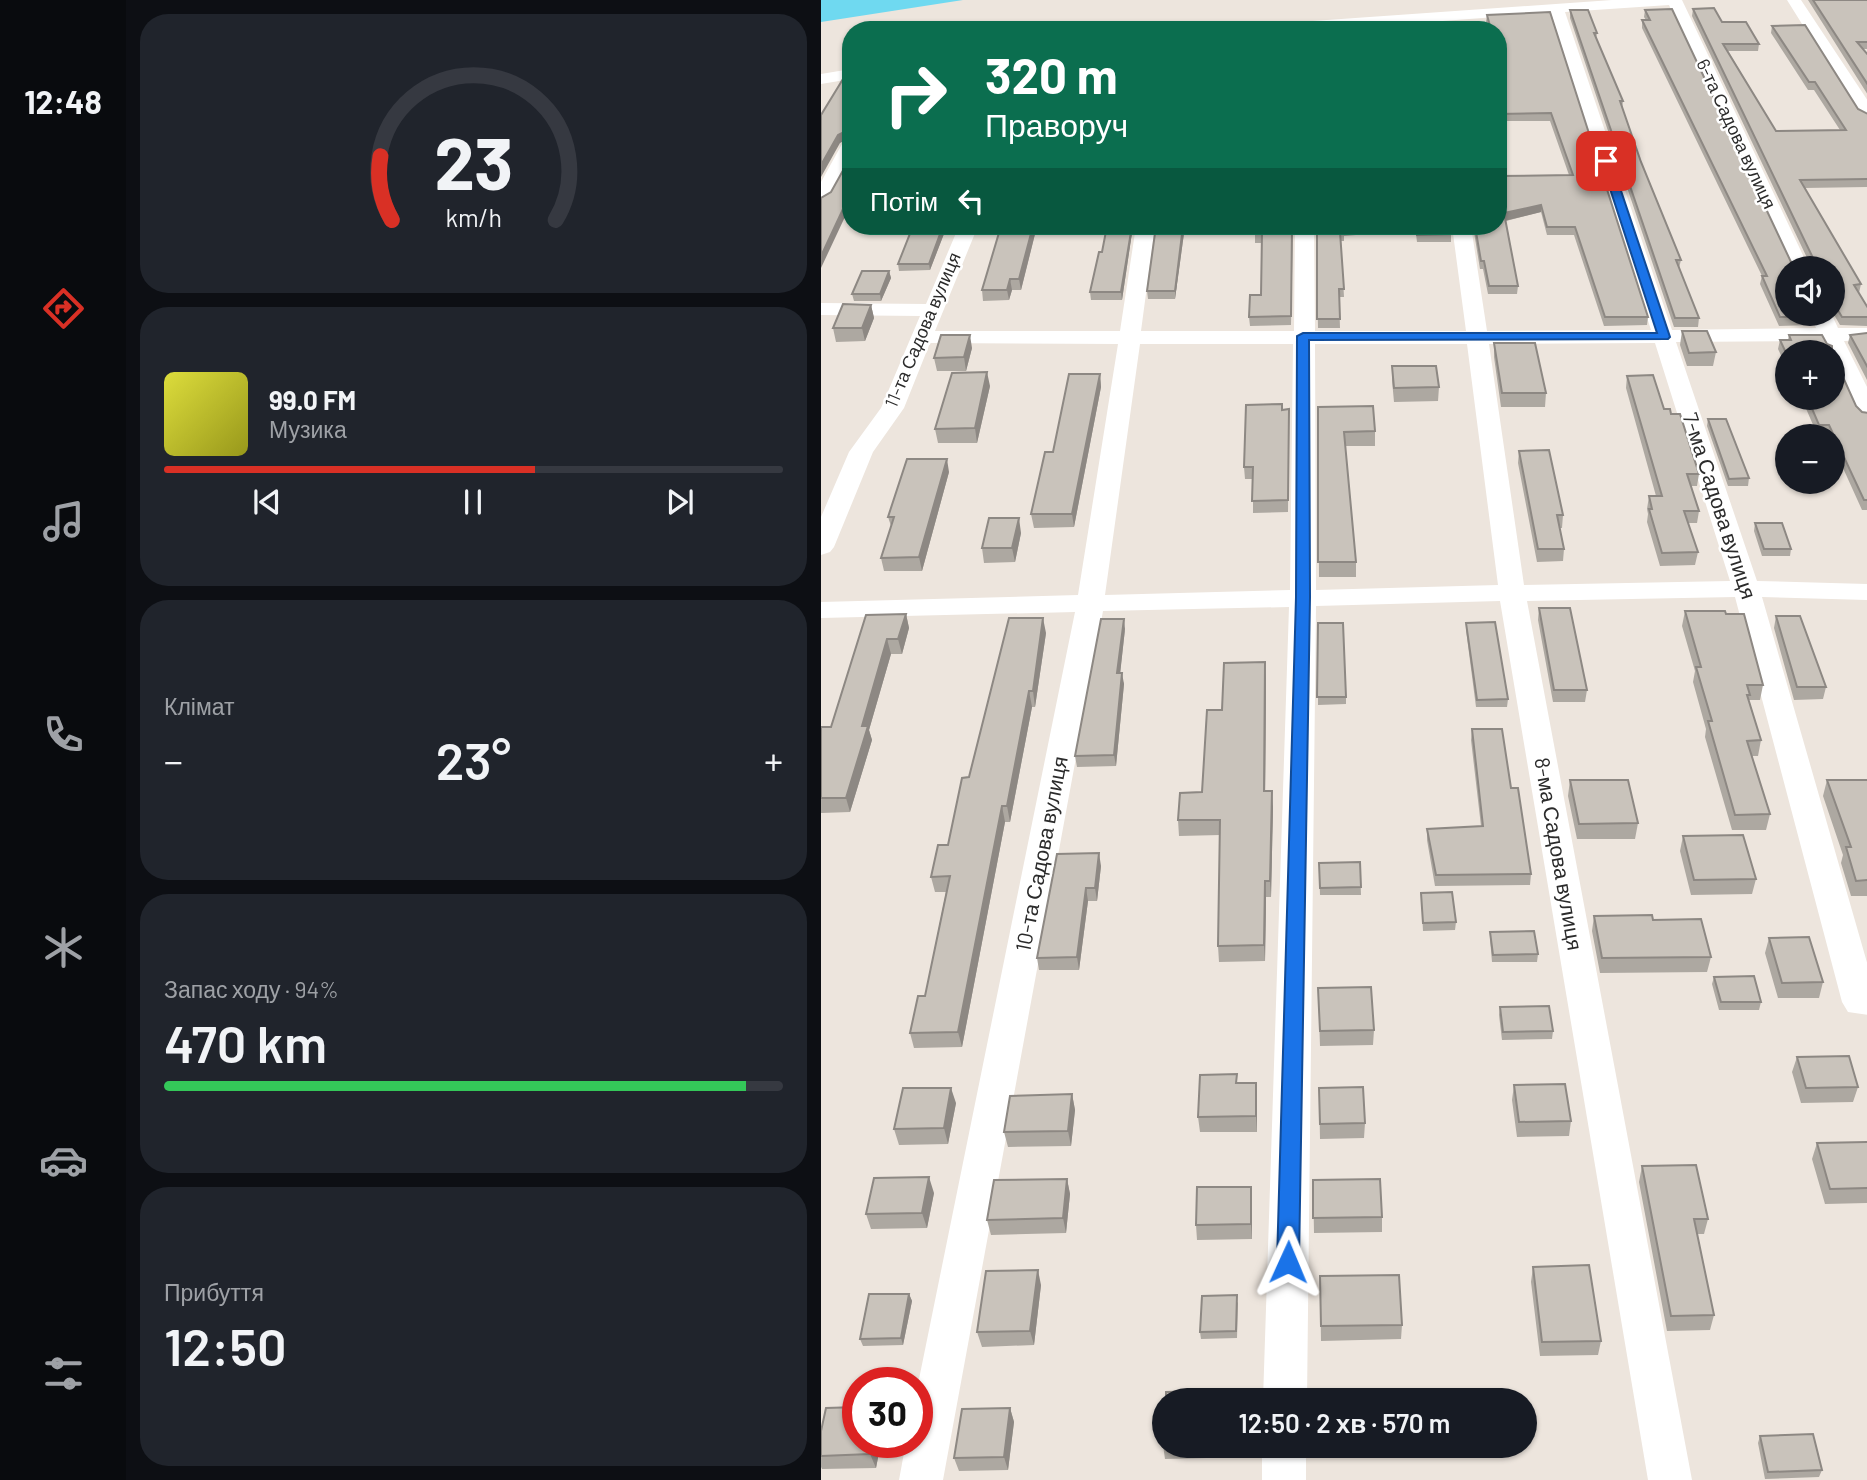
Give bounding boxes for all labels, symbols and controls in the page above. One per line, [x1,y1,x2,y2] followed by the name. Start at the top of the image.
[985,45,1118,104] text: 320 m
[870,49,961,140] icon: right
[1692,55,1781,212] street label: 6-та Садова вулиця
[24,82,102,120] text: 12:48
[985,105,1128,143] text: Праворуч
[434,117,513,205] text: 23
[1576,131,1636,191] pin
[1587,142,1625,180] icon: arrive
[952,182,990,220] icon: left
[870,185,938,216] text: Потім
[445,201,502,231] text: km/h
[879,249,965,411] street label: 11-та Садова вулиця
[1775,256,1845,494] map controls
[1775,256,1845,326] button: sound
[39,284,88,333] icon: directions
[1775,340,1845,410] button: +
[269,384,356,415] text: 99.0 FM
[1678,409,1762,602] street label: 7-ма Садова вулиця
[269,415,347,443] text: Музика
[1775,424,1845,494] button: −
[248,483,286,521] icon: previous
[454,483,492,521] icon: pause
[661,483,699,521] icon: next
[39,497,88,546] icon: music
[164,692,235,720] text: Клімат
[39,710,88,759] icon: phone
[436,728,511,790] text: 23°
[164,737,183,783] text: −
[764,737,783,783] text: +
[1009,754,1072,954] street label: 10-та Садова вулиця
[1530,755,1589,952] street label: 8-ма Садова вулиця
[39,923,88,972] icon: climate
[164,975,339,1003] text: Запас ходу · 94%
[164,1011,327,1073] text: 470 km
[39,1136,88,1185] icon: car
[1251,1225,1325,1299] position arrow
[164,1278,264,1306] text: Прибуття
[164,1314,287,1376] text: 12:50
[39,1349,88,1398] icon: filters
[842,1367,933,1458] speed limit sign: 30
[1239,1407,1450,1438] text: 12:50 · 2 хв · 570 m

